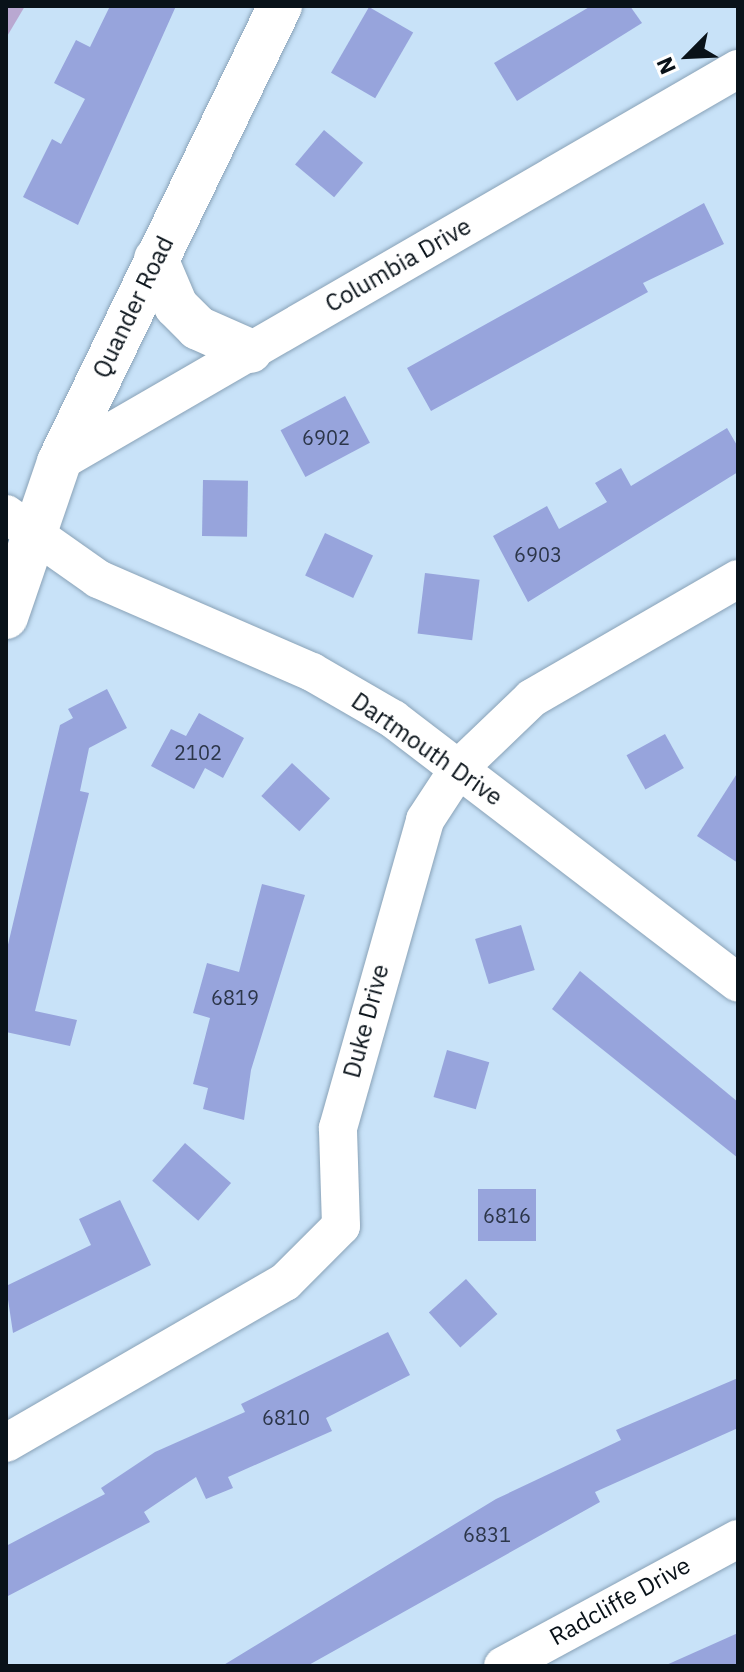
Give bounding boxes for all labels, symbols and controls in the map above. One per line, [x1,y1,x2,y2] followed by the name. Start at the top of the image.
[648,16,728,96] north arrow
[649,53,682,79] text: N
[320,212,476,318] street label: Columbia Drive
[86,232,180,382] street label: Quander Road
[302,425,350,449] house number: 6902
[514,542,562,566] house number: 6903
[346,686,508,812] street label: Dartmouth Drive
[174,740,222,764] house number: 2102
[337,961,395,1081] street label: Duke Drive
[211,985,259,1009] house number: 6819
[483,1203,531,1227] house number: 6816
[262,1405,310,1429] house number: 6810
[463,1522,511,1546] house number: 6831
[545,1550,695,1652] street label: Radcliffe Drive

